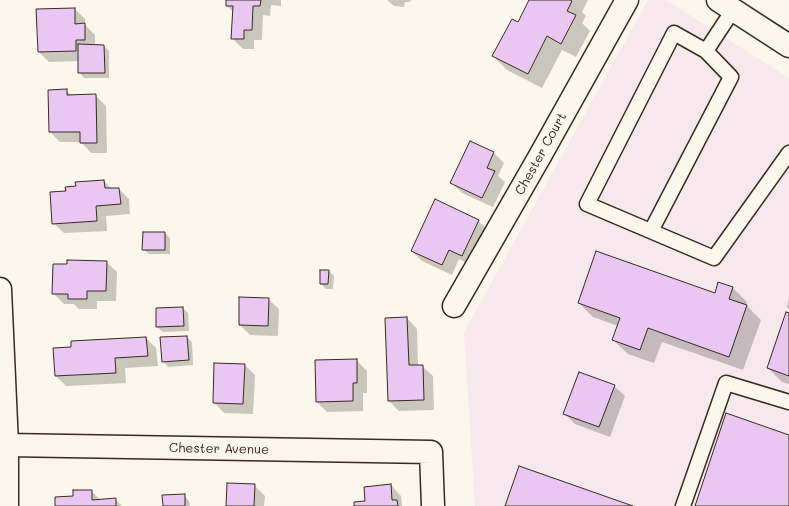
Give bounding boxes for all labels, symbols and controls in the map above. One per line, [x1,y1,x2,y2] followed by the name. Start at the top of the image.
[512,110,570,198] street label: Chester Court
[169,440,269,458] street label: Chester Avenue

